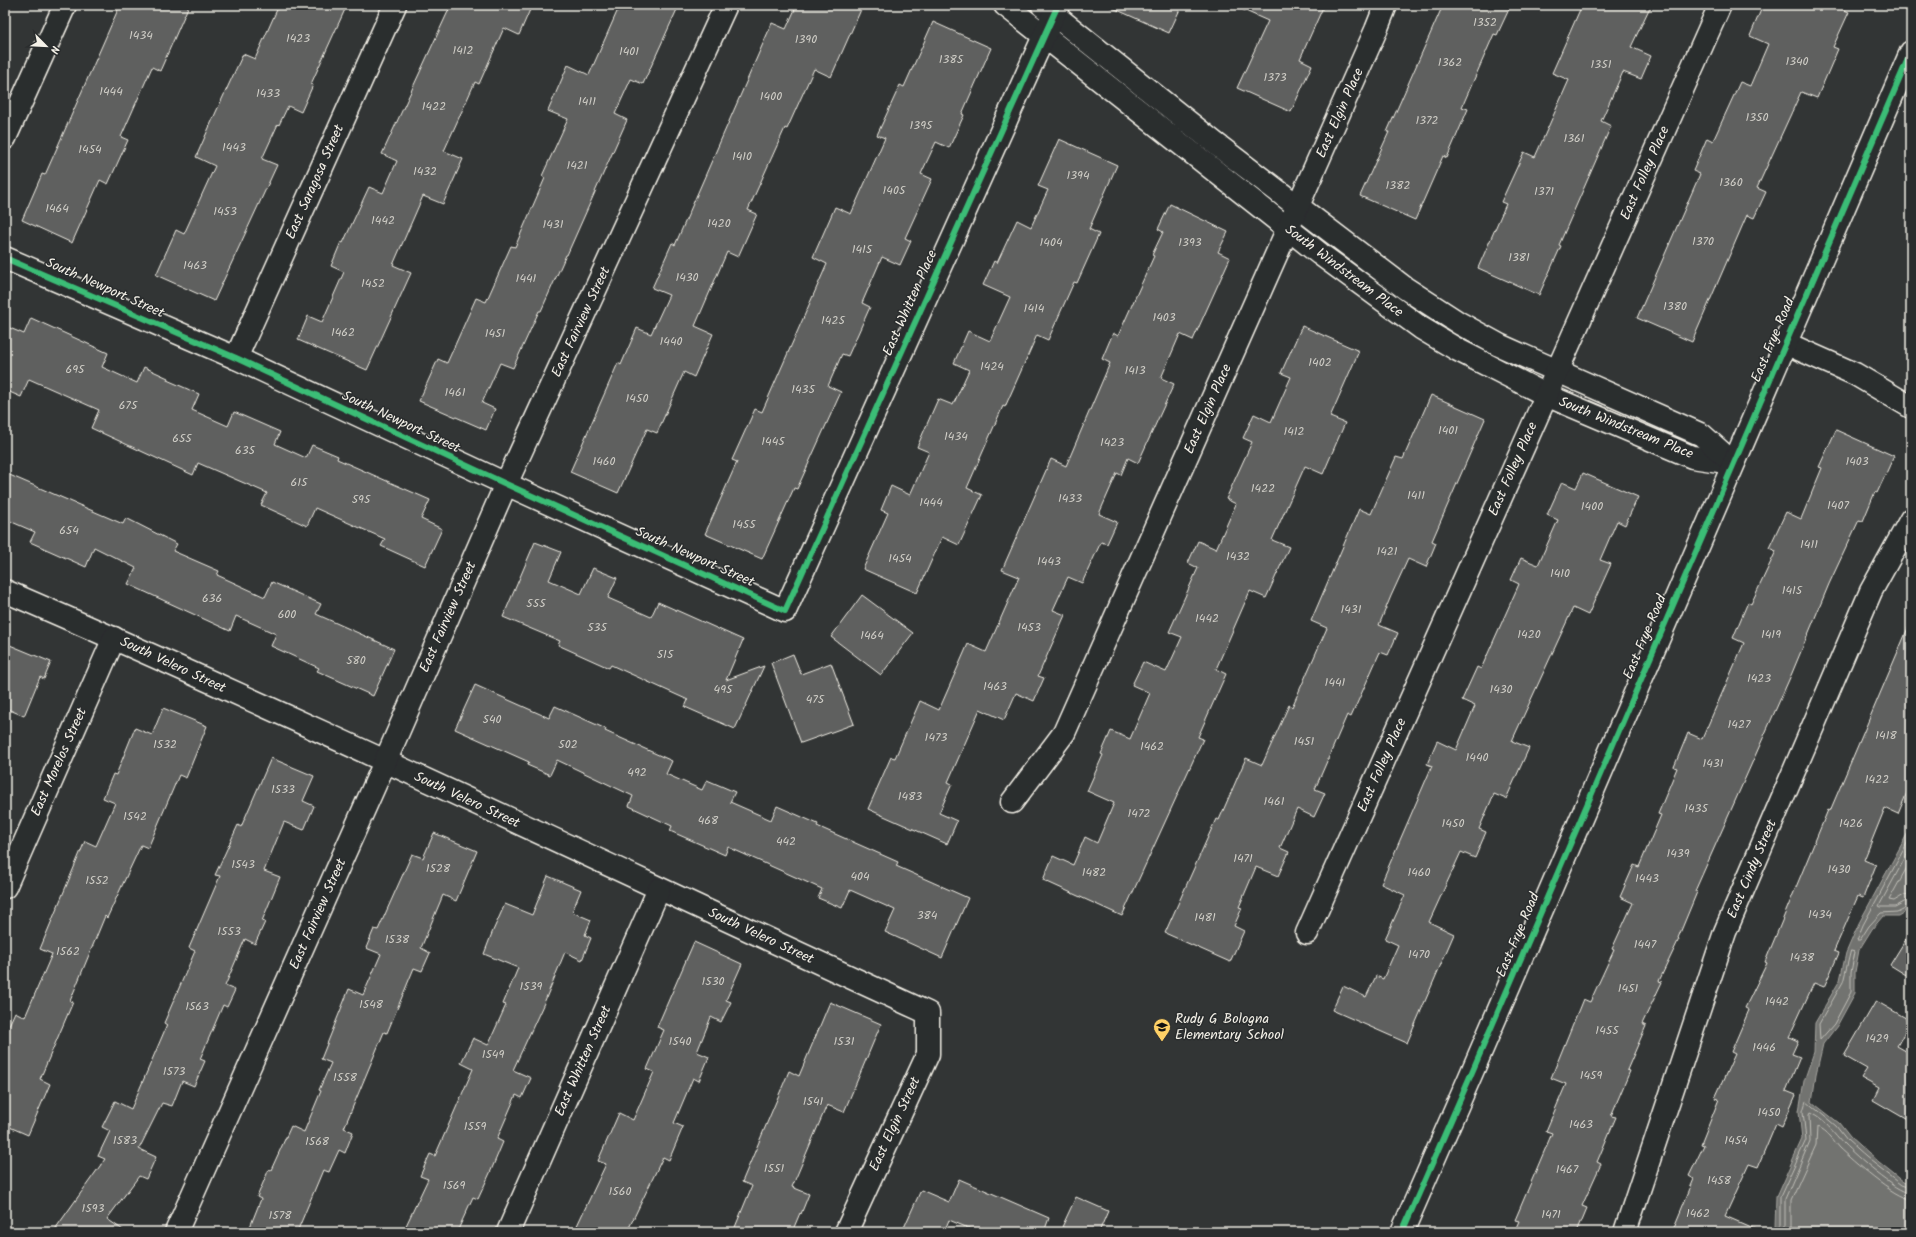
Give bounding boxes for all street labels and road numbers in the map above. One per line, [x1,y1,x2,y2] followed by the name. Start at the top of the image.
[1310,64,1370,162] street label: East Elgin Place
[280,121,350,243] street label: East Saragosa Street
[1614,122,1676,224] street label: East Folley Place
[1280,219,1408,323] street label: South Windstream Place
[877,246,943,359] street label: East Whitten Place
[42,252,169,324] street label: South Newport Street
[546,263,617,381] street label: East Fairview Street
[1745,293,1801,386] street label: East Frye Road
[1178,360,1238,458] street label: East Elgin Place
[338,385,464,459] street label: South Newport Street
[1555,391,1697,465] street label: South Windstream Place
[1482,418,1544,520] street label: East Folley Place
[632,521,759,593] street label: South Newport Street
[414,557,483,676] street label: East Fairview Street
[1617,590,1673,683] street label: East Frye Road
[116,631,230,699] street label: South Velero Street
[25,704,93,820] street label: East Morelos Street
[1351,714,1413,816] street label: East Folley Place
[410,766,524,834] street label: South Velero Street
[1721,816,1783,922] street label: East Cindy Street
[284,854,353,973] street label: East Fairview Street
[1490,888,1546,981] street label: East Frye Road
[704,902,818,970] street label: South Velero Street
[549,1002,618,1120] street label: East Whitten Street
[863,1073,927,1175] street label: East Elgin Street

